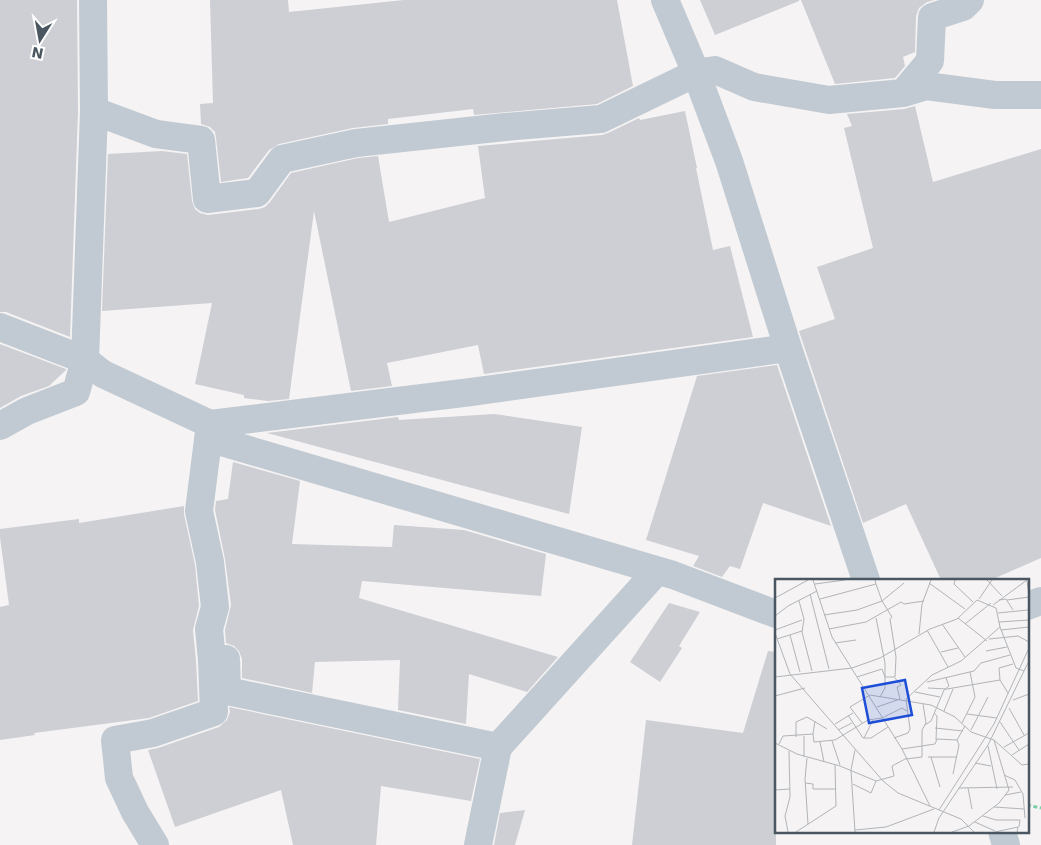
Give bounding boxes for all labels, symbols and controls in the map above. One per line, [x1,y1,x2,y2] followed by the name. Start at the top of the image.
[15,15,65,65] north arrow
[30,44,45,62] text: N
[775,579,1028,832] inset map

